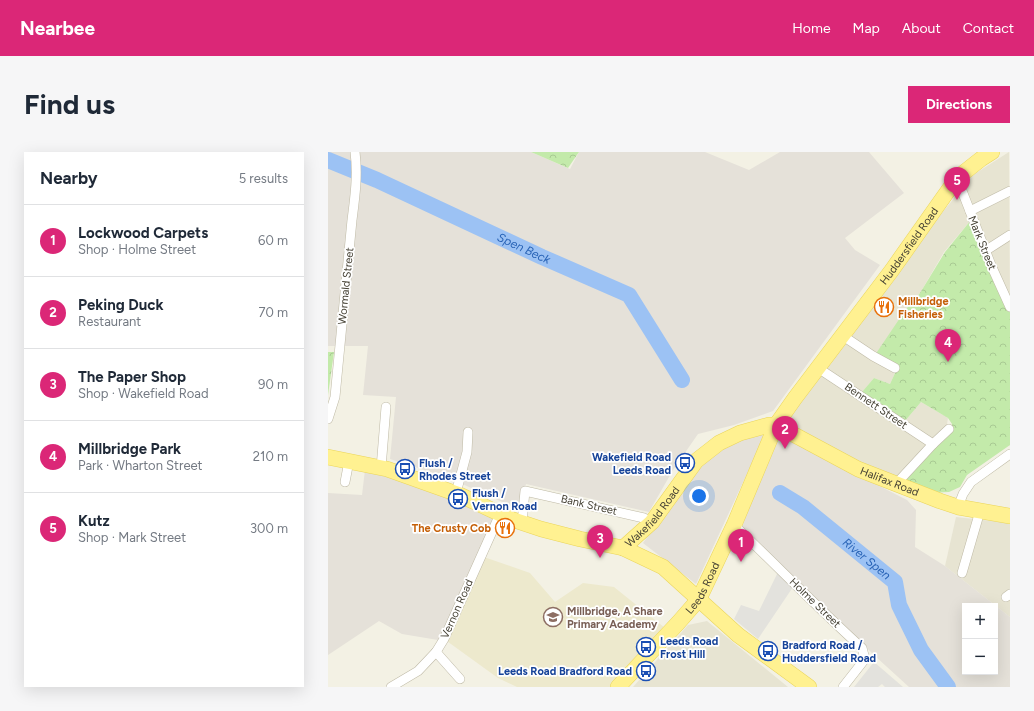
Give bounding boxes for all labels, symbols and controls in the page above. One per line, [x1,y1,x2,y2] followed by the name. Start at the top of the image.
[20,17,95,40] text: Nearbee
[792,20,831,37] text: Home
[853,20,880,37] text: Map
[902,20,941,37] text: About
[963,20,1014,37] text: Contact
[908,86,1010,123] button: Directions
[24,87,115,121] text: Find us
[944,167,970,200] pin: 5
[40,168,98,188] text: Nearby
[239,171,288,186] text: 5 results
[877,205,941,287] street label: Huddersfield Road
[965,214,999,272] street label: Mark Street
[78,224,208,242] text: Lockwood Carpets
[495,230,554,267] water label: Spen Beck
[50,233,56,248] text: 1
[258,233,288,248] text: 60 m
[78,242,196,257] text: Shop · Holme Street
[335,247,357,325] street label: Wormald Street
[898,295,949,321] place label: Millbridge Fisheries
[78,296,164,314] text: Peking Duck
[873,296,895,318] restaurant icon: Millbridge Fisheries
[49,305,57,320] text: 2
[258,305,288,320] text: 70 m
[78,314,141,329] text: Restaurant
[935,329,961,362] pin: 4
[78,368,186,386] text: The Paper Shop
[49,377,57,392] text: 3
[258,377,288,392] text: 90 m
[842,380,910,432] street label: Bennett Street
[78,386,209,401] text: Shop · Wakefield Road
[772,416,798,449] pin: 2
[78,440,181,458] text: Millbridge Park
[49,449,57,464] text: 4
[253,449,288,464] text: 210 m
[592,451,671,477] place label: Wakefield Road Leeds Road
[674,452,696,474] bus stop icon: Wakefield Road Leeds Road
[419,457,492,483] place label: Flush / Rhodes Street
[78,458,203,473] text: Park · Wharton Street
[394,458,416,480] bus stop icon: Flush / Rhodes Street
[858,464,921,499] street label: Halifax Road
[622,484,682,550] street label: Wakefield Road
[689,486,709,506] your location
[472,487,537,513] place label: Flush / Vernon Road
[447,488,469,510] bus stop icon: Flush / Vernon Road
[560,492,618,518] street label: Bank Street
[78,512,110,530] text: Kutz
[494,517,516,539] restaurant icon: The Crusty Cob
[49,521,57,536] text: 5
[250,521,288,536] text: 300 m
[412,522,491,535] place label: The Crusty Cob
[587,525,613,558] pin: 3
[728,529,754,562] pin: 1
[78,530,186,545] text: Shop · Mark Street
[840,535,894,583] water label: River Spen
[683,560,722,616] street label: Leeds Road
[787,575,843,631] street label: Holme Street
[438,577,476,641] street label: Vernon Road
[962,603,998,675] map controls
[962,603,998,639] button: +
[567,605,663,631] place label: Millbridge, A Share Primary Academy
[542,606,564,628] school or university icon: Millbridge, A Share Primary Academy
[660,635,718,661] place label: Leeds Road Frost Hill
[635,636,657,658] bus stop icon: Leeds Road Frost Hill
[782,639,876,665] place label: Bradford Road / Huddersfield Road
[962,639,998,675] button: −
[757,640,779,662] bus stop icon: Bradford Road / Huddersfield Road
[635,660,657,682] bus stop icon: Leeds Road Bradford Road
[498,665,632,678] place label: Leeds Road Bradford Road

